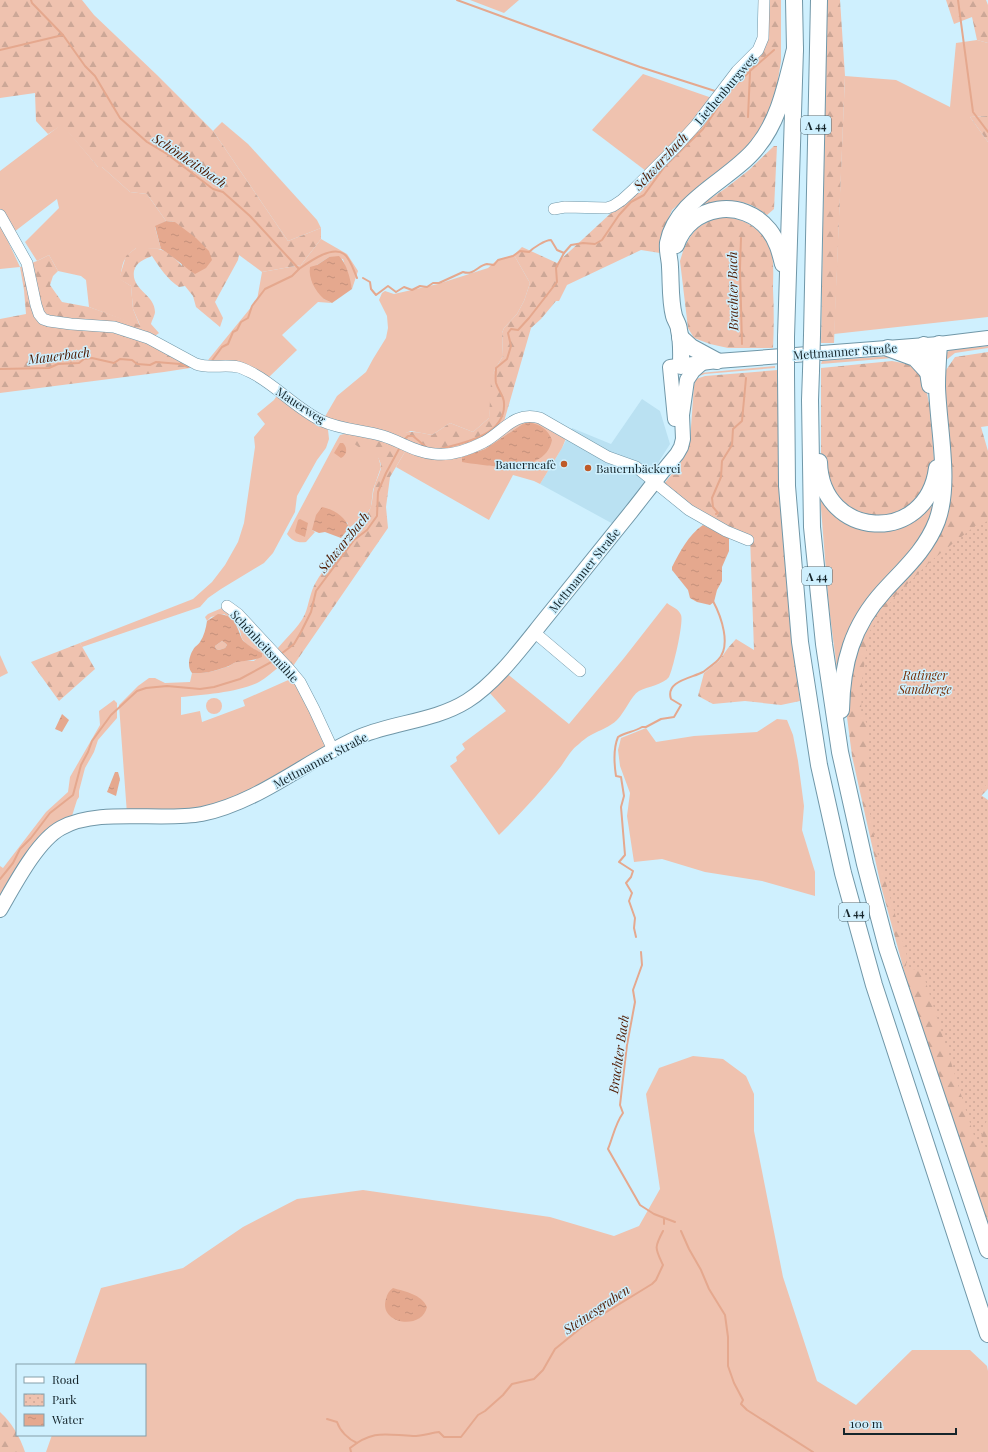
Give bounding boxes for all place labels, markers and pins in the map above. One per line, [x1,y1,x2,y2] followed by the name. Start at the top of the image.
[495,456,556,472] place label: Bauerncafè
[559,459,569,469] marker: Bauerncafè
[596,460,681,476] place label: Bauernbäckerei
[583,463,593,473] marker: Bauernbäckerei

